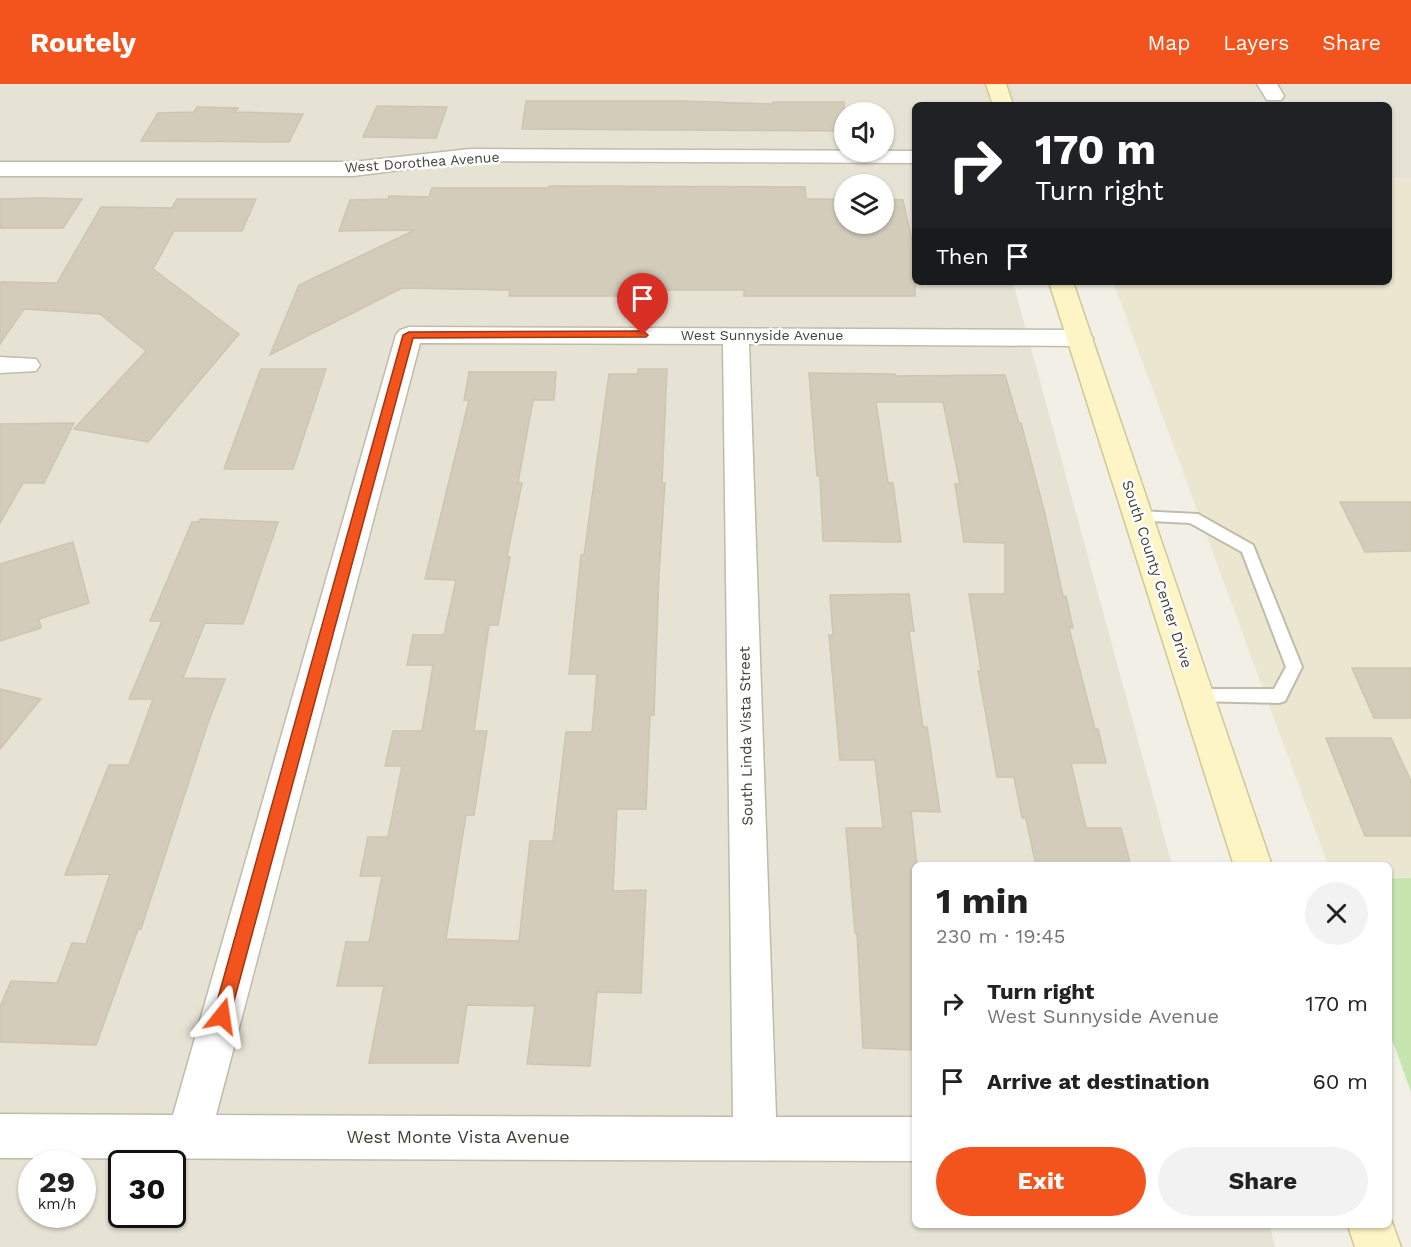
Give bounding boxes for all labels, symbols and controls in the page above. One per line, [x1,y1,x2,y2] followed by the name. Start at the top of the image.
[30,26,136,59] text: Routely
[1147,30,1190,55] text: Map
[1223,30,1289,55] text: Layers
[1322,30,1381,55] text: Share
[834,102,894,234] map controls
[834,102,894,162] button: sound
[1035,125,1156,174] text: 170 m
[936,126,1014,204] icon: right
[344,149,500,175] street label: West Dorothea Avenue
[834,174,894,234] button: layers
[1035,175,1164,207] text: Turn right
[1001,240,1034,273] icon: arrive
[936,244,989,269] text: Then
[617,273,668,335] pin
[626,282,659,315] icon: arrive
[681,327,843,343] street label: West Sunnyside Avenue
[1118,478,1196,670] street label: South County Center Drive
[735,646,757,826] street label: South Linda Vista Street
[936,880,1028,922] text: 1 min
[1305,882,1368,945] button: close
[936,924,1065,948] text: 230 m · 19:45
[987,979,1094,1004] text: Turn right
[190,984,254,1048] position arrow
[936,987,969,1020] icon: right
[1305,991,1368,1016] text: 170 m
[987,1004,1219,1028] text: West Sunnyside Avenue
[936,1065,969,1098] icon: arrive
[987,1069,1210,1094] text: Arrive at destination
[1312,1069,1368,1094] text: 60 m
[346,1126,570,1147] street label: West Monte Vista Avenue
[936,1147,1146,1216] button: Exit
[1158,1147,1368,1216] button: Share
[108,1150,186,1228] speed limit sign: 30
[39,1164,75,1199] text: 29
[38,1195,76,1213] text: km/h

